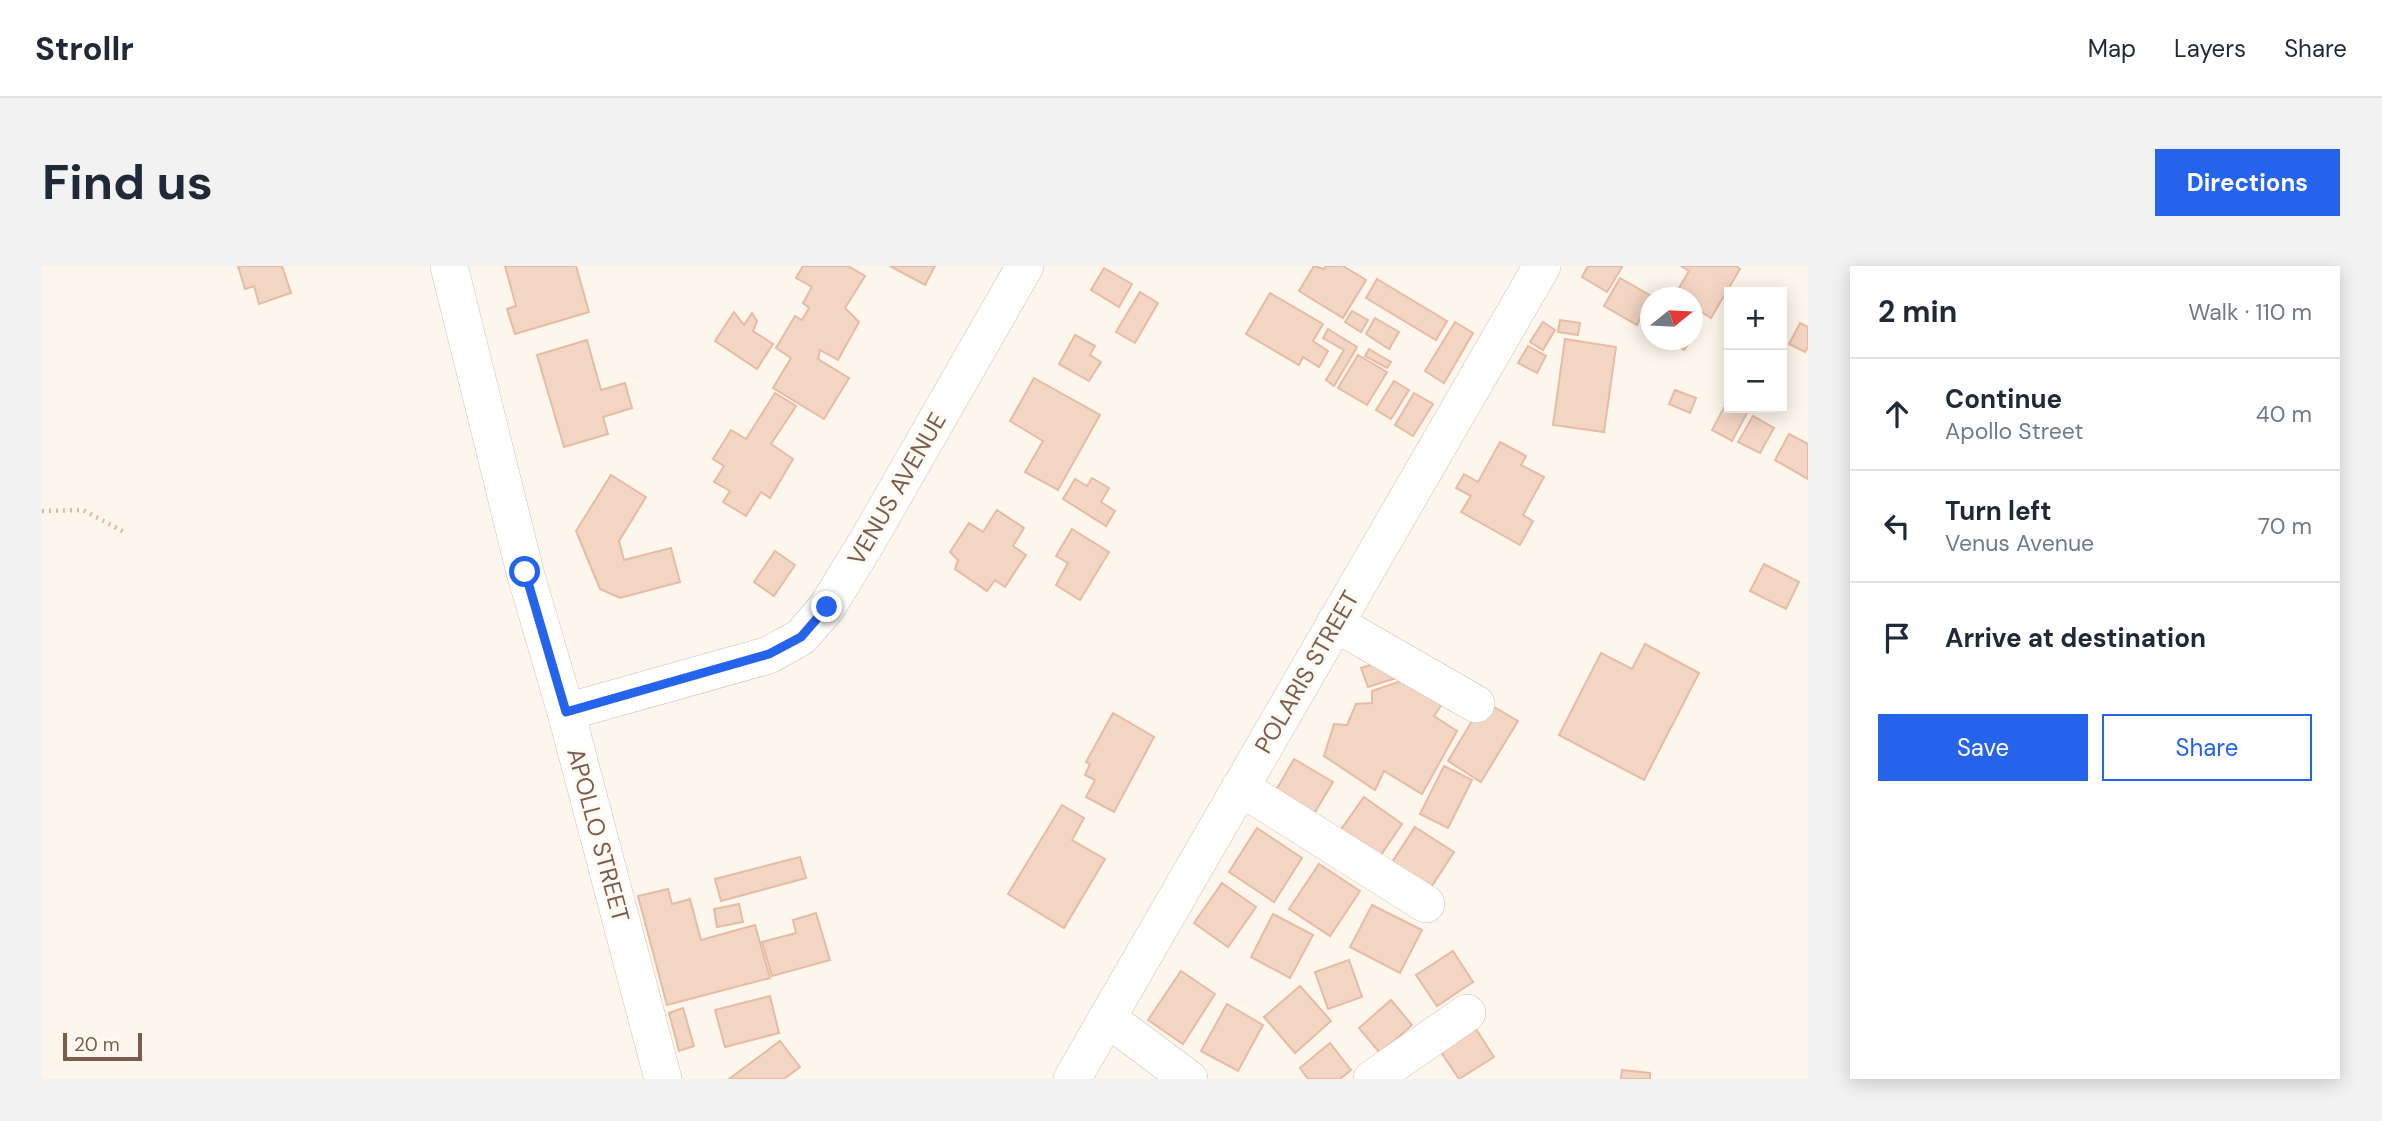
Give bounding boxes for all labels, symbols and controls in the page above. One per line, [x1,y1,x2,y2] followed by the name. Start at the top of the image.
[35,27,134,70] text: Strollr
[2088,33,2136,64] text: Map
[2174,33,2246,64] text: Layers
[2284,33,2347,64] text: Share
[2155,149,2340,216] button: Directions
[42,150,213,214] text: Find us
[1640,287,1703,350] north arrow
[1724,287,1787,413] map controls
[1724,287,1787,350] button: +
[1878,292,1957,331] text: 2 min
[2188,297,2312,327] text: Walk · 110 m
[1724,350,1787,413] button: −
[1945,382,2062,416] text: Continue
[1878,395,1916,433] icon: ahead
[2256,399,2312,429] text: 40 m
[840,407,953,571] street label: VENUS AVENUE
[1945,416,2084,446] text: Apollo Street
[1945,494,2052,528] text: Turn left
[1878,507,1916,545] icon: left
[2258,511,2312,541] text: 70 m
[1945,528,2094,558] text: Venus Avenue
[509,556,540,587] route start
[1247,585,1366,759] street label: POLARIS STREET
[811,591,842,622] route end
[1878,619,1916,657] icon: arrive
[1945,621,2206,655] text: Arrive at destination
[1878,714,2088,781] button: Save
[2102,714,2312,781] button: Share
[560,744,637,925] street label: APOLLO STREET
[63,1030,142,1062] scale bar
[74,1032,120,1057] text: 20 m

